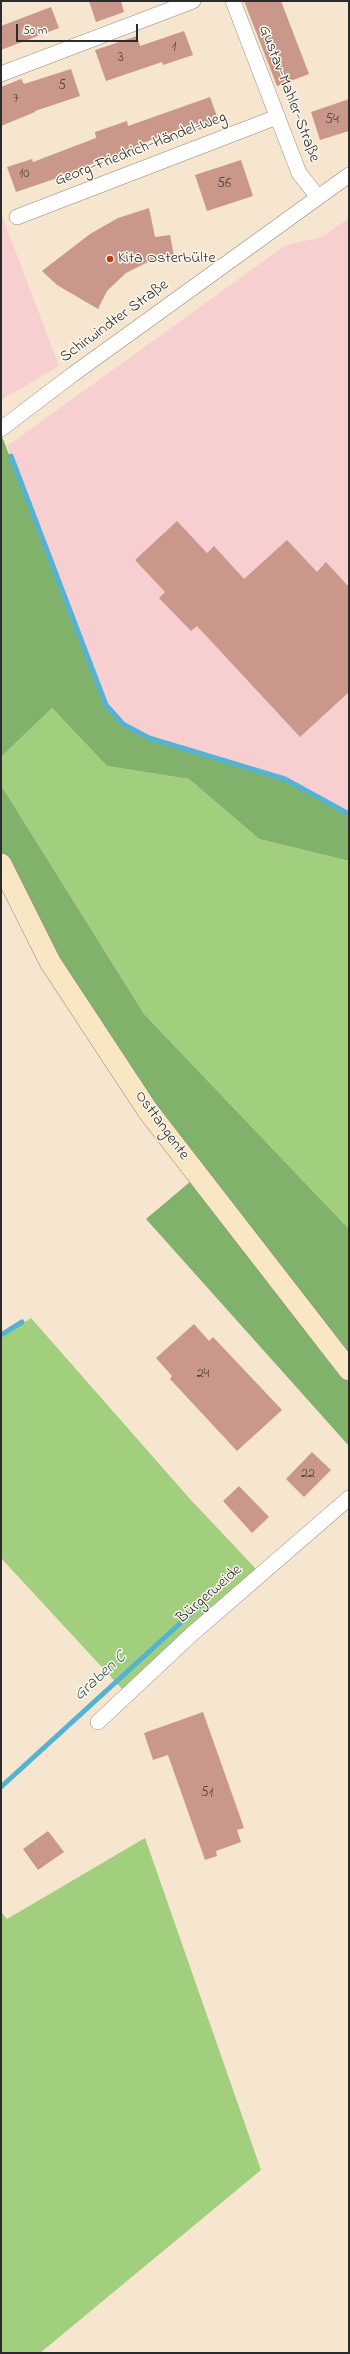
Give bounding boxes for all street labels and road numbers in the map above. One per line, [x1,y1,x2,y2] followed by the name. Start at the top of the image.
[253,23,323,165] street label: Gustav-Mahler-Straße
[53,108,229,192] street label: Georg-Friedrich-Händel-Weg
[57,276,173,368] street label: Schirwindter Straße
[130,1088,192,1164] street label: Osttangente
[173,1561,247,1629] street label: Bürgerweide

